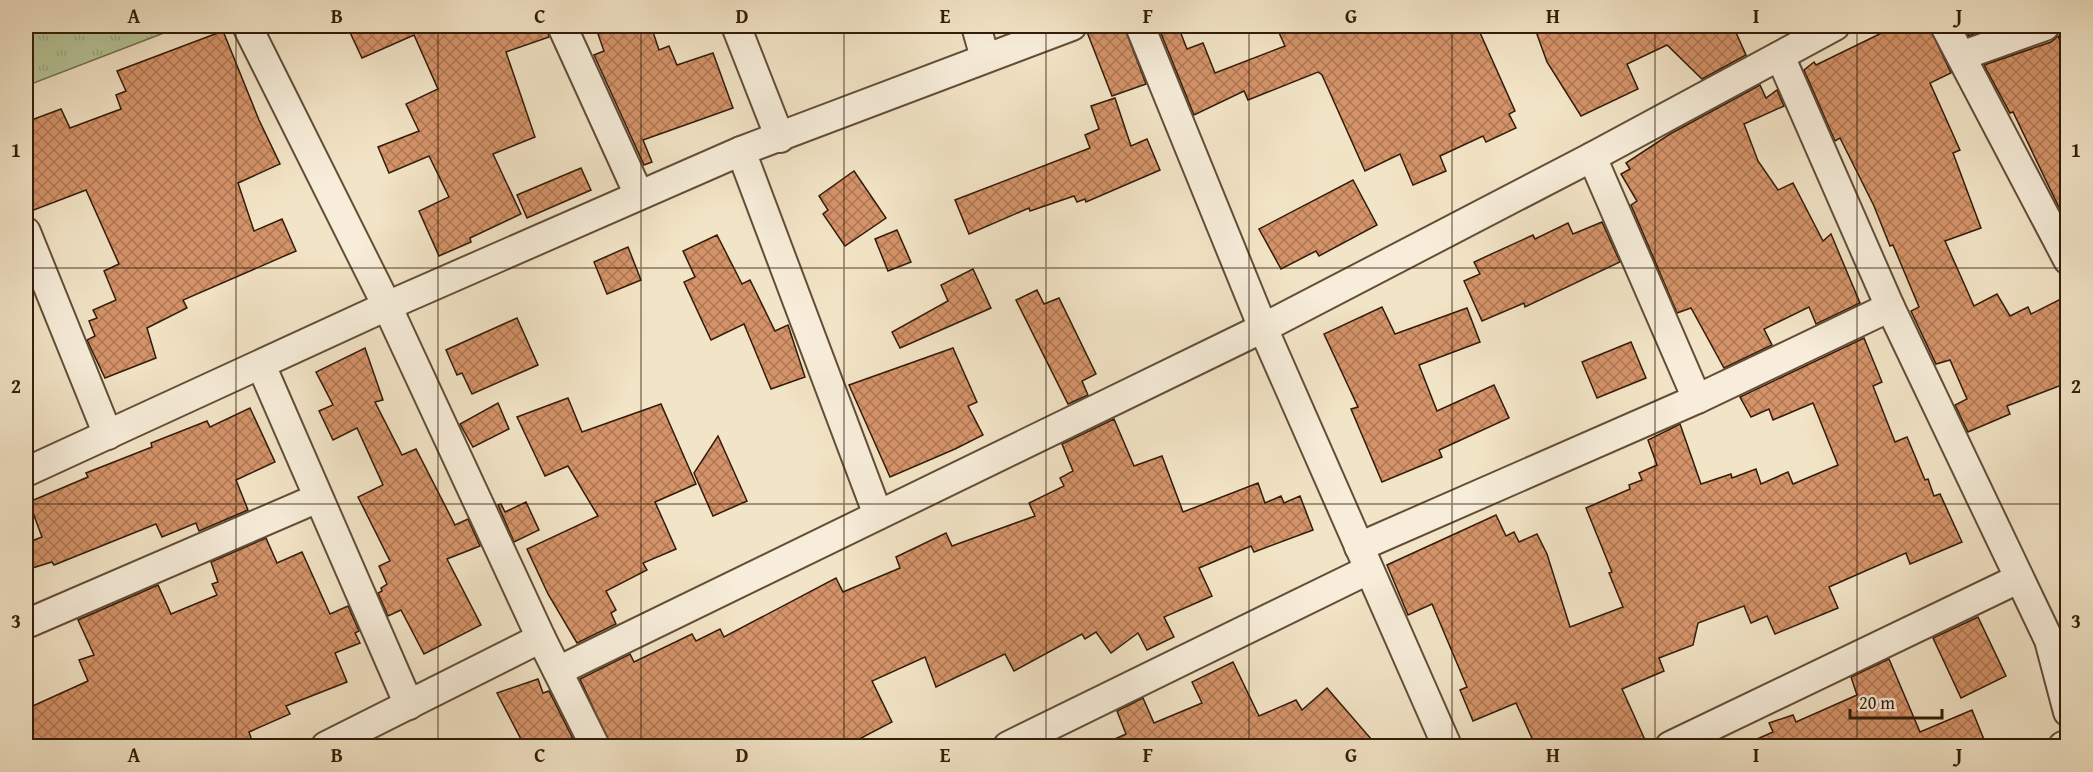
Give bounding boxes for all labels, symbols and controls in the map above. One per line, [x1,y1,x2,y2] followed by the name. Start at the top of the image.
[128,1,141,30] text: A
[331,1,343,30] text: B
[534,1,546,30] text: C
[735,1,749,30] text: D
[940,1,951,30] text: E
[1143,1,1153,30] text: F
[1345,1,1357,30] text: G
[1546,1,1560,30] text: H
[1753,1,1759,30] text: I
[1953,1,1963,30] text: J
[11,135,21,164] text: 1
[2071,135,2081,164] text: 1
[11,371,21,400] text: 2
[2071,371,2081,400] text: 2
[11,606,21,635] text: 3
[2071,606,2081,635] text: 3
[1850,682,1942,720] scale bar
[1859,689,1895,716] text: 20 m
[128,740,141,769] text: A
[331,740,343,769] text: B
[534,740,546,769] text: C
[735,740,749,769] text: D
[940,740,951,769] text: E
[1143,740,1153,769] text: F
[1345,740,1357,769] text: G
[1546,740,1560,769] text: H
[1753,740,1759,769] text: I
[1953,740,1963,769] text: J

